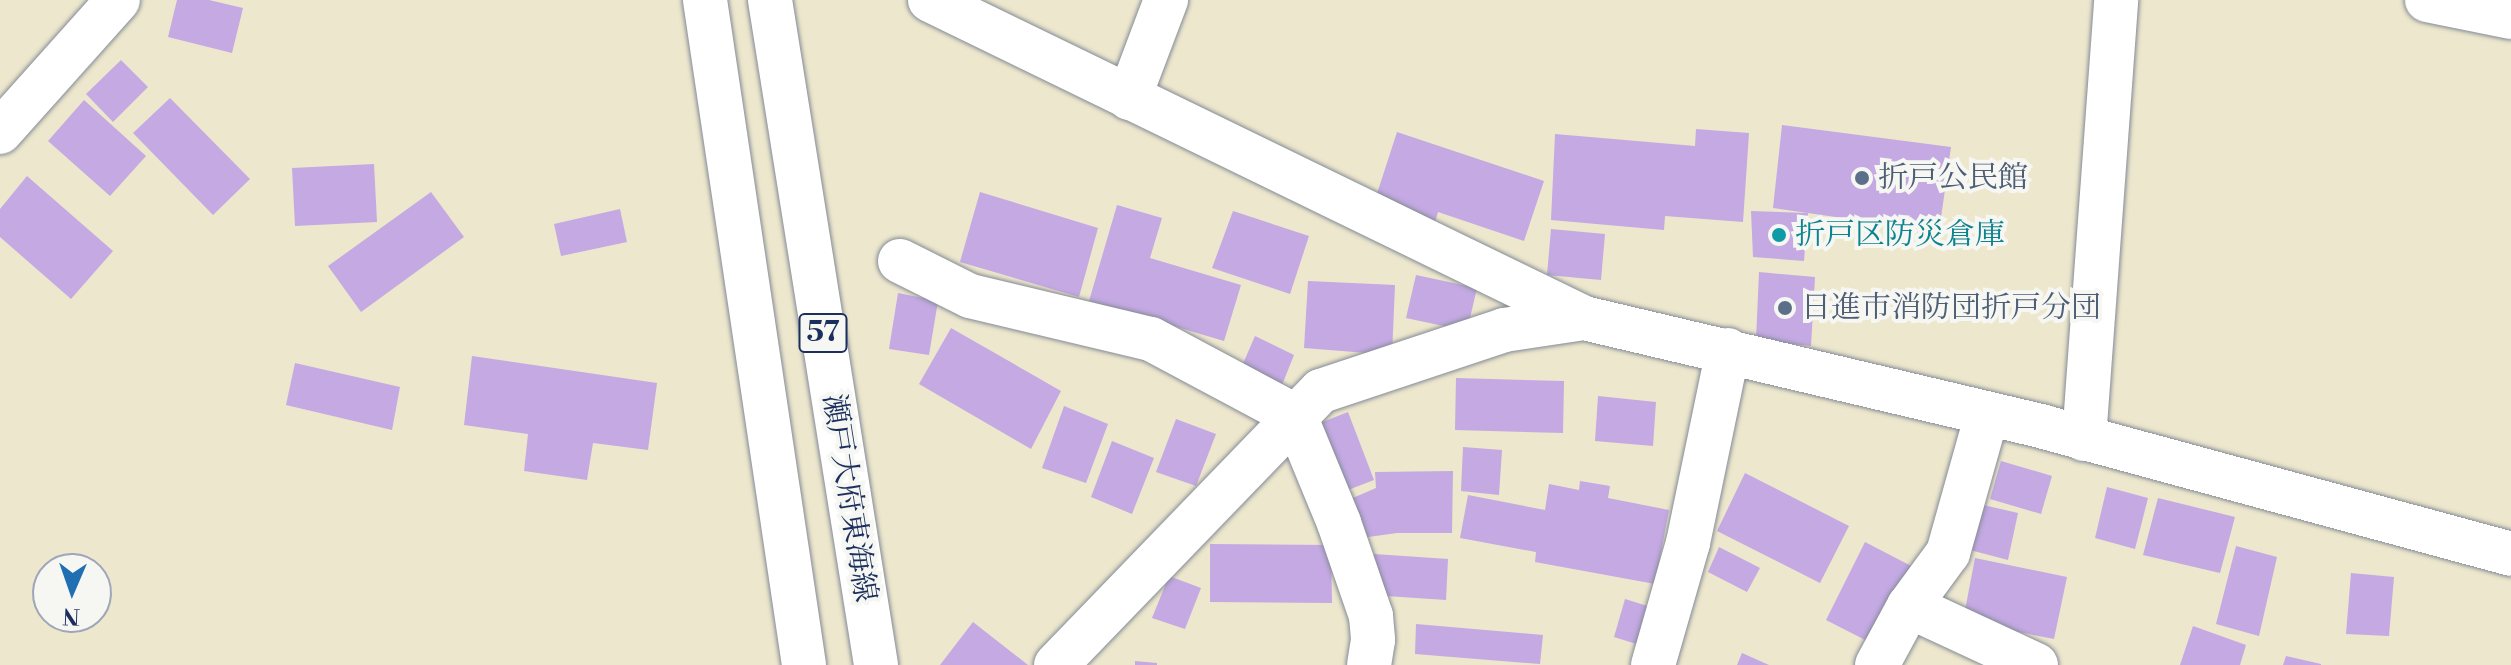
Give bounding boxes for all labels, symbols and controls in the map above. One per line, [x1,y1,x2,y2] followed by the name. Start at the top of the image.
[1878,160,2028,196] place label: 折戸公民館
[1853,169,1871,187] marker: 折戸公民館
[1795,217,2005,253] place label: 折戸区防災倉庫
[1770,226,1788,244] marker: 折戸区防災倉庫
[1801,290,2101,326] place label: 日進市消防団折戸分団
[1776,299,1794,317] marker: 日進市消防団折戸分団
[797,309,849,357] road number: 57
[815,391,883,605] street label: 瀬戸大府東海線
[32,553,112,633] north arrow
[62,602,80,629] text: N

